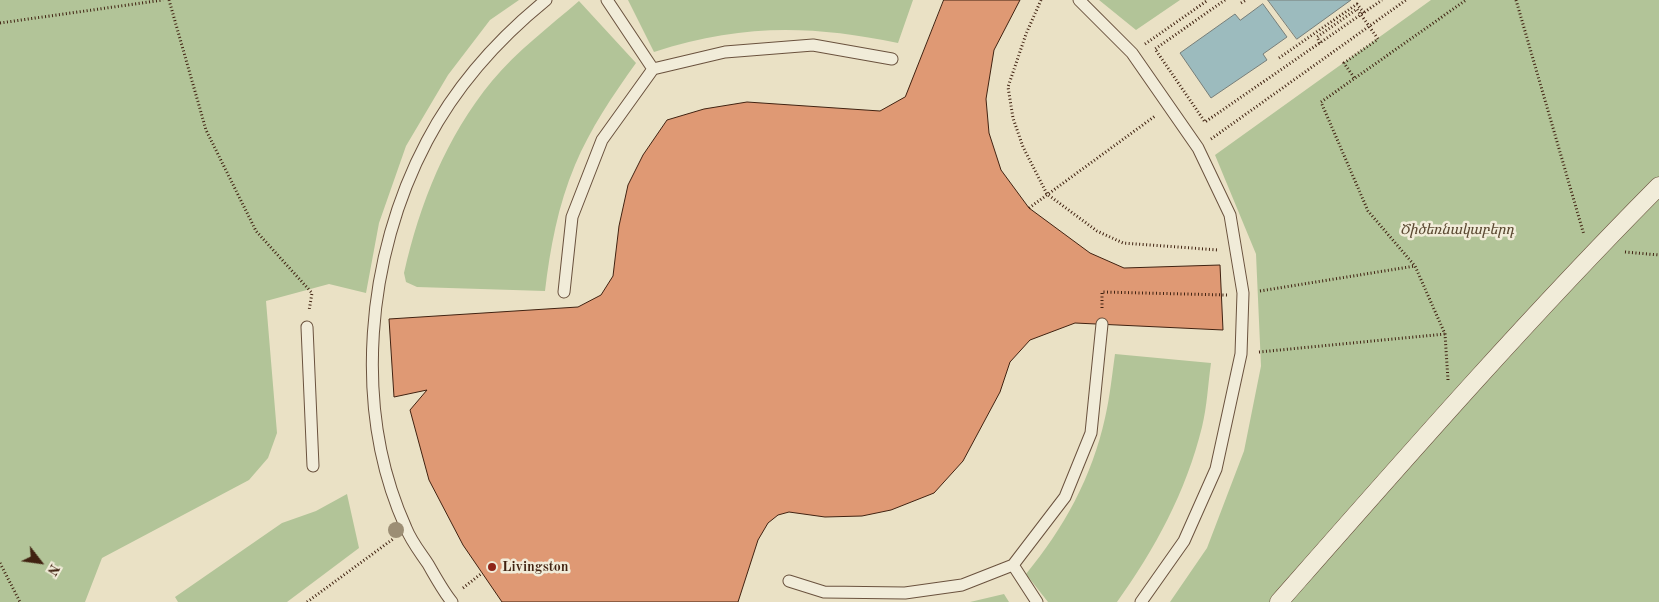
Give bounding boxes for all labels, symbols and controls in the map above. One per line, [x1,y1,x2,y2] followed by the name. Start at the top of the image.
[1400,222,1514,238] park label: Ծիծեռնակաբերդ
[15,537,65,587] north arrow
[502,559,569,575] place label: Livingston
[44,561,62,578] text: N
[486,561,498,573] marker: Livingston

